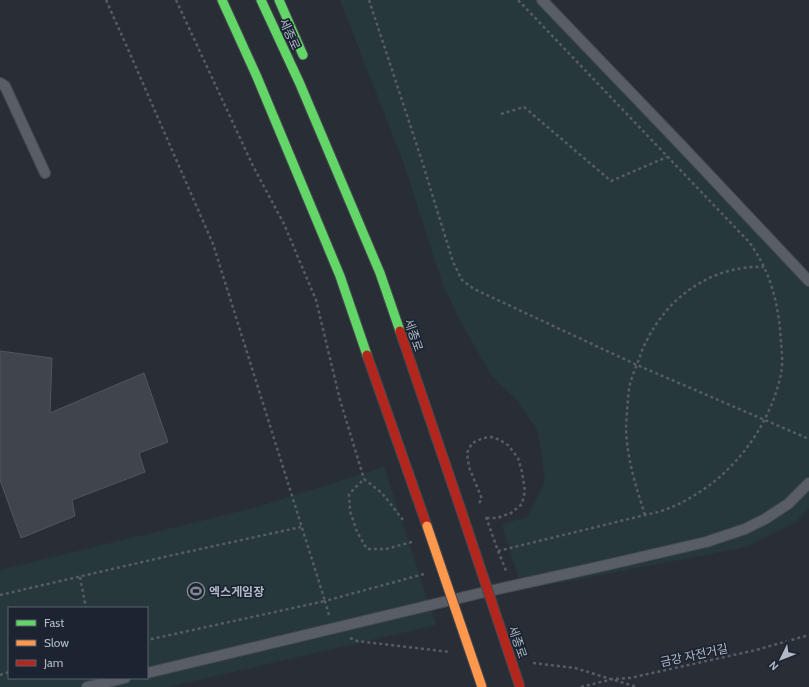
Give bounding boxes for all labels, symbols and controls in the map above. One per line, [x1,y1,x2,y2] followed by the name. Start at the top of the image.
[276,16,304,52] street label: 세종로
[402,317,426,353] street label: 세종로
[186,581,206,601] sports icon: 엑스게임장
[209,584,264,599] place label: 엑스게임장
[8,607,148,679] legend
[44,615,64,630] text: Fast
[506,624,530,660] street label: 세종로
[44,635,69,650] text: Slow
[761,639,801,679] north arrow
[659,640,729,670] street label: 금강 자전거길
[43,655,63,670] text: Jam
[766,658,781,673] text: N

